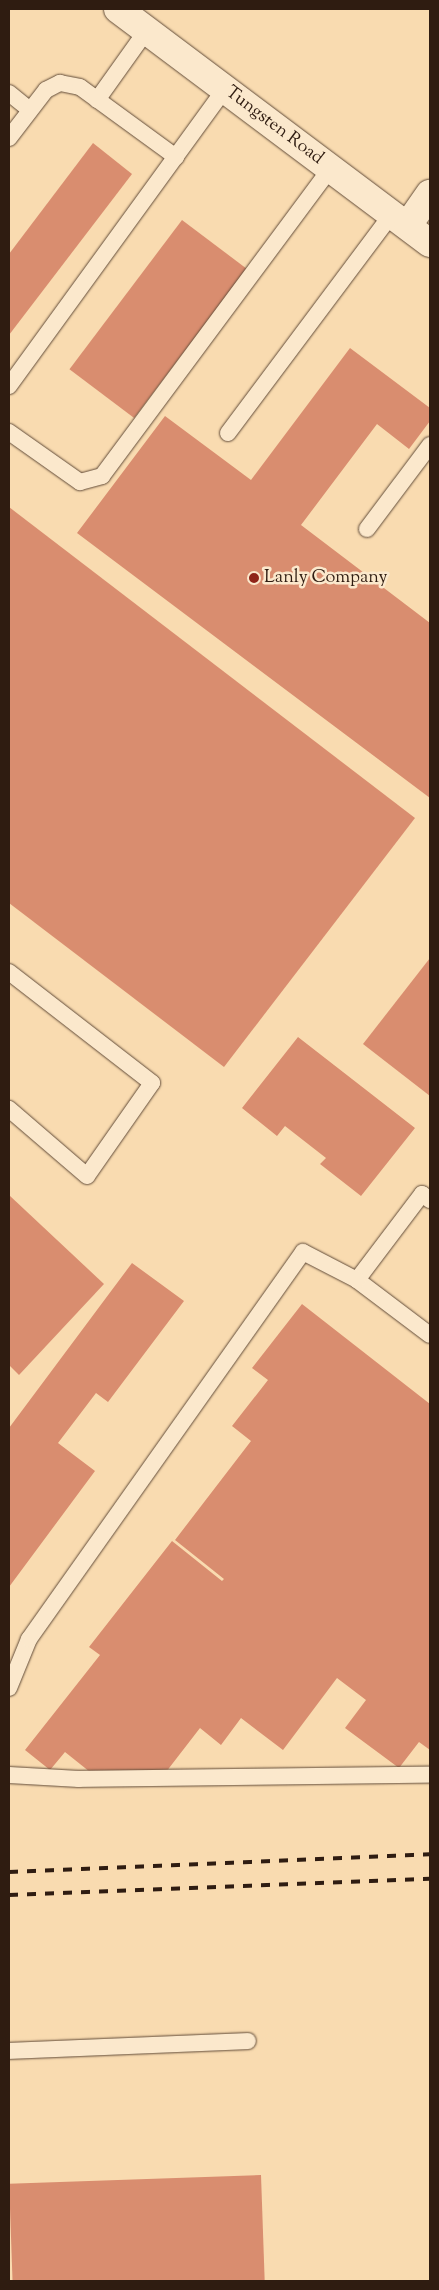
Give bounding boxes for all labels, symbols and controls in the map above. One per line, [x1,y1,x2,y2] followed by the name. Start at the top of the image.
[221,82,327,170] street label: Tungsten Road
[264,567,387,589] place label: Lanly Company
[248,572,260,584] marker: Lanly Company

